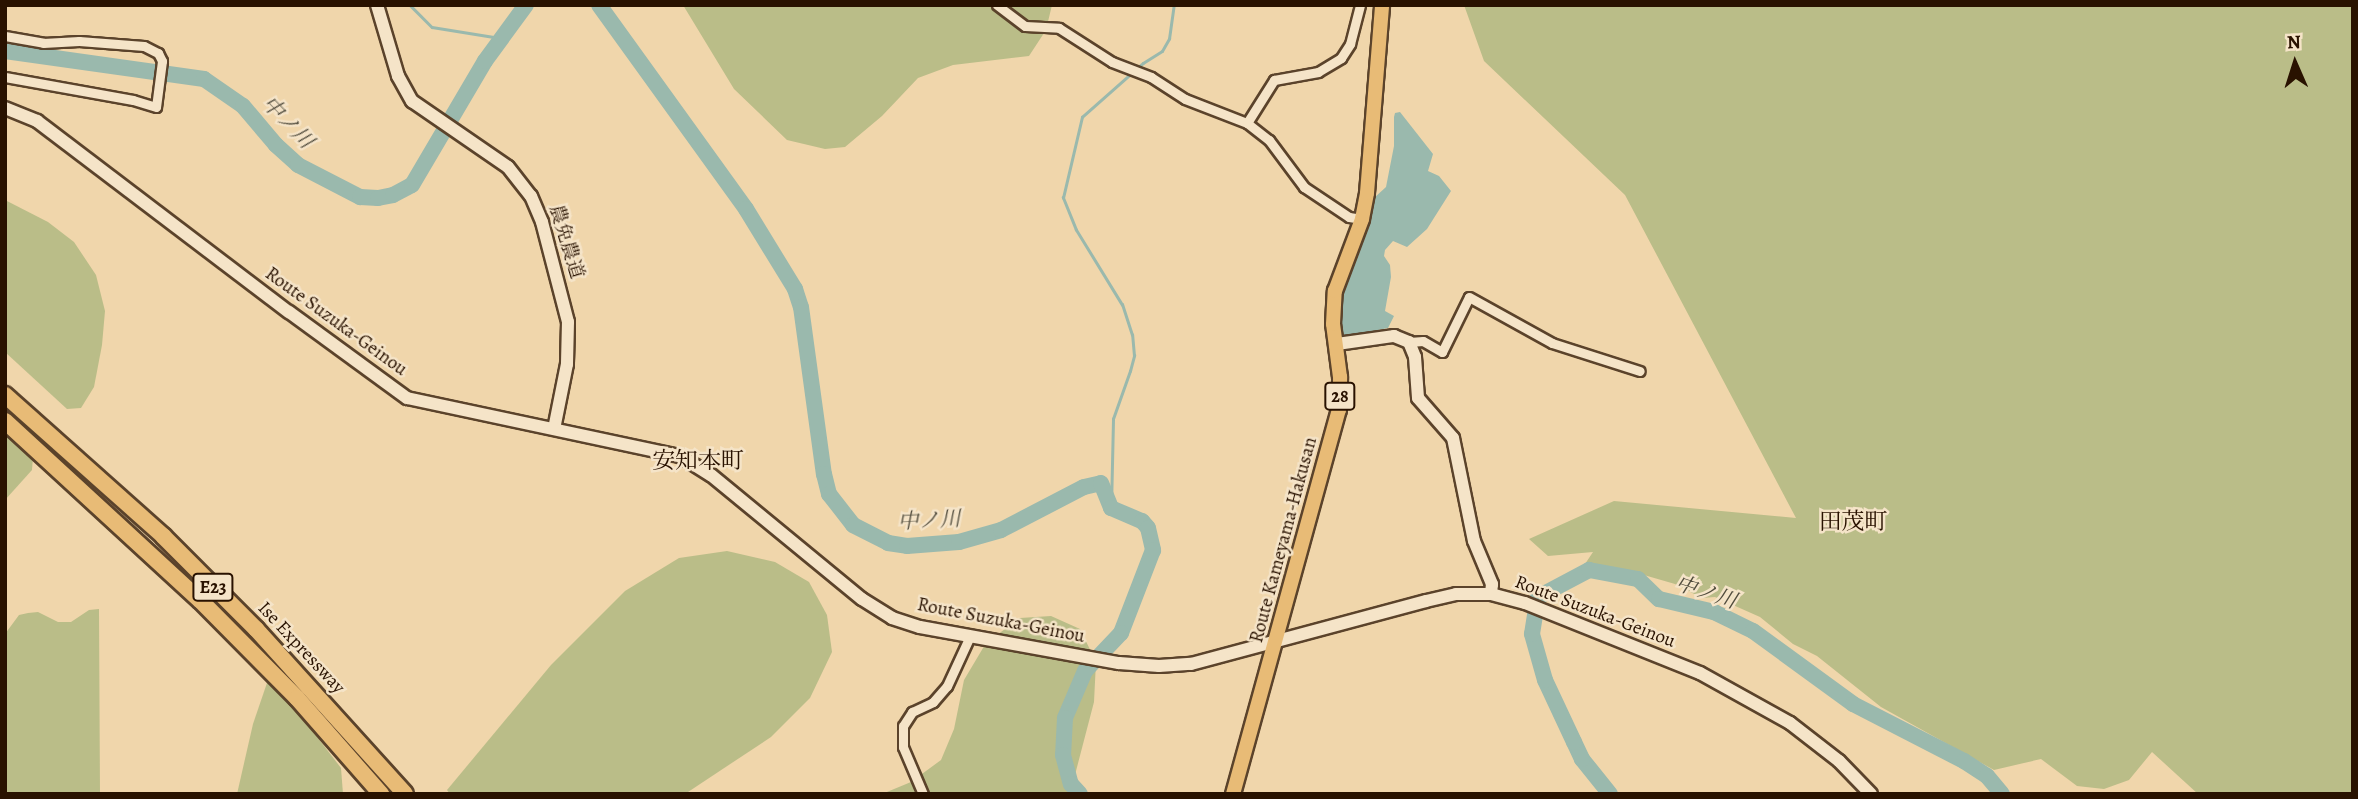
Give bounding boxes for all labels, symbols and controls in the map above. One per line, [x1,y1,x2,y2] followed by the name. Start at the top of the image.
[2260,28,2330,98] north arrow
[2286,29,2301,55] text: N
[257,91,319,153] water label: 中ノ川
[544,202,588,282] street label: 農免農道
[260,263,412,381] street label: Route Suzuka-Geinou
[1324,382,1356,410] road number: 28
[1246,435,1322,645] street label: Route Kameyama-Hakusan
[652,447,744,475] district label: 安知本町
[897,506,961,534] water label: 中ノ川
[1819,508,1887,536] district label: 田茂町
[1672,570,1740,614] water label: 中ノ川
[1511,571,1679,653] street label: Route Suzuka-Geinou
[192,572,234,602] road number: E23
[915,594,1087,648] street label: Route Suzuka-Geinou
[253,597,349,699] street label: Ise Expressway

